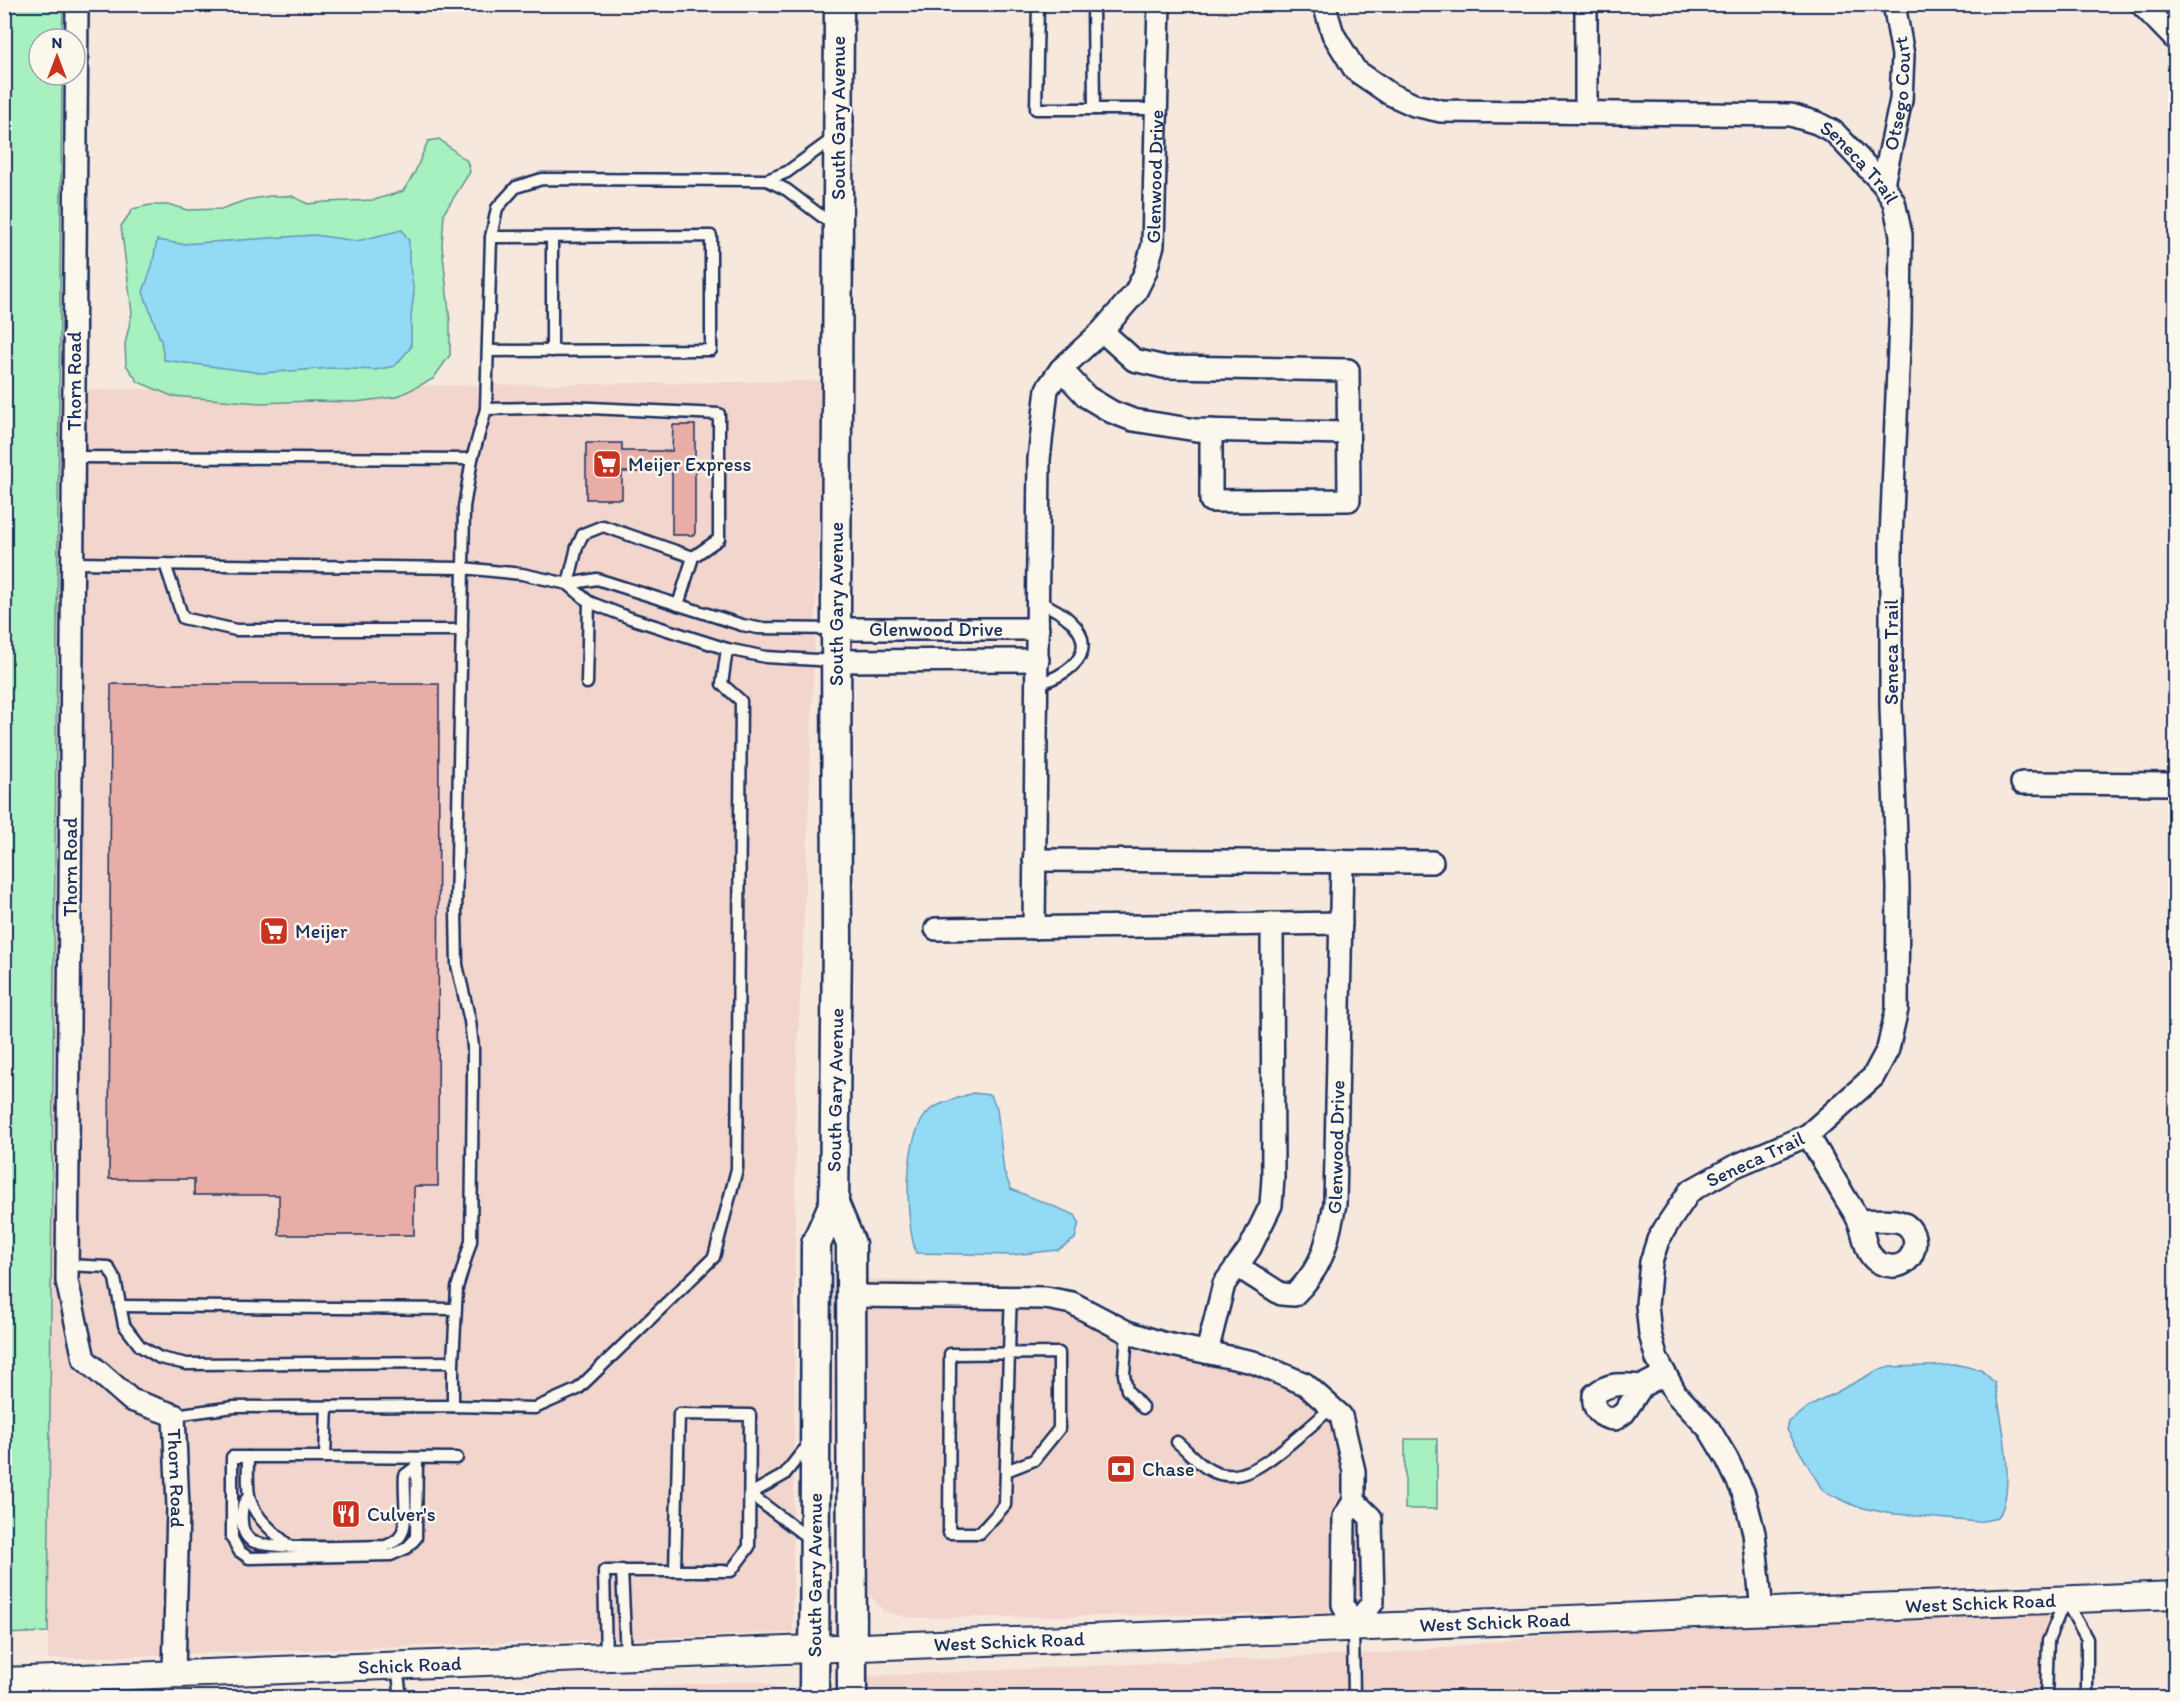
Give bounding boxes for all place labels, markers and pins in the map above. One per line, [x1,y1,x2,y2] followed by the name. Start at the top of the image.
[591,448,623,480] supermarket icon: Meijer Express
[628,452,752,476] place label: Meijer Express
[258,915,290,947] supermarket icon: Meijer
[295,919,348,943] place label: Meijer
[1105,1453,1137,1485] bank icon: Chase
[1142,1457,1194,1481] place label: Chase
[330,1498,362,1530] restaurant icon: Culver's
[367,1502,436,1526] place label: Culver's

